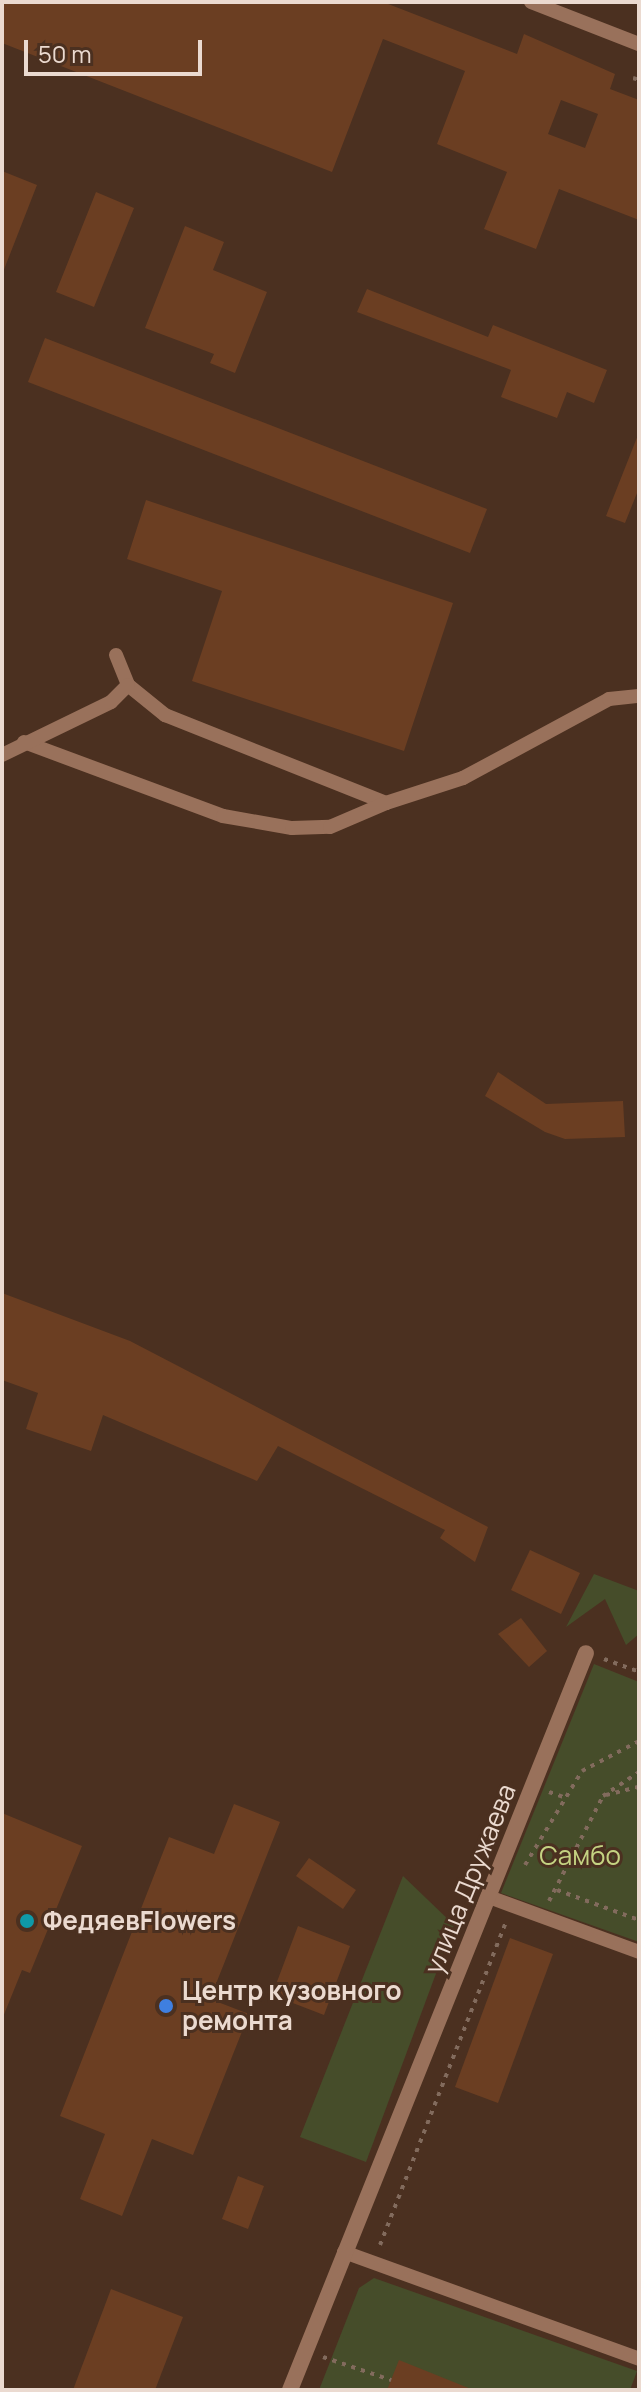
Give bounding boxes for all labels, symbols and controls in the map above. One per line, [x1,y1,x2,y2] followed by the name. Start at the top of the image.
[28,24,206,74] scale bar
[38,37,92,70] text: 50 m
[418,1779,522,1979] street label: улица Дружаева
[539,1840,621,1872] park label: Самбо
[43,1905,236,1937] place label: ФедяевFlowers
[18,1912,36,1930] marker: ФедяевFlowers
[182,1975,402,2036] place label: Центр кузовного ремонта
[157,1997,175,2015] marker: Центр кузовного ремонта

